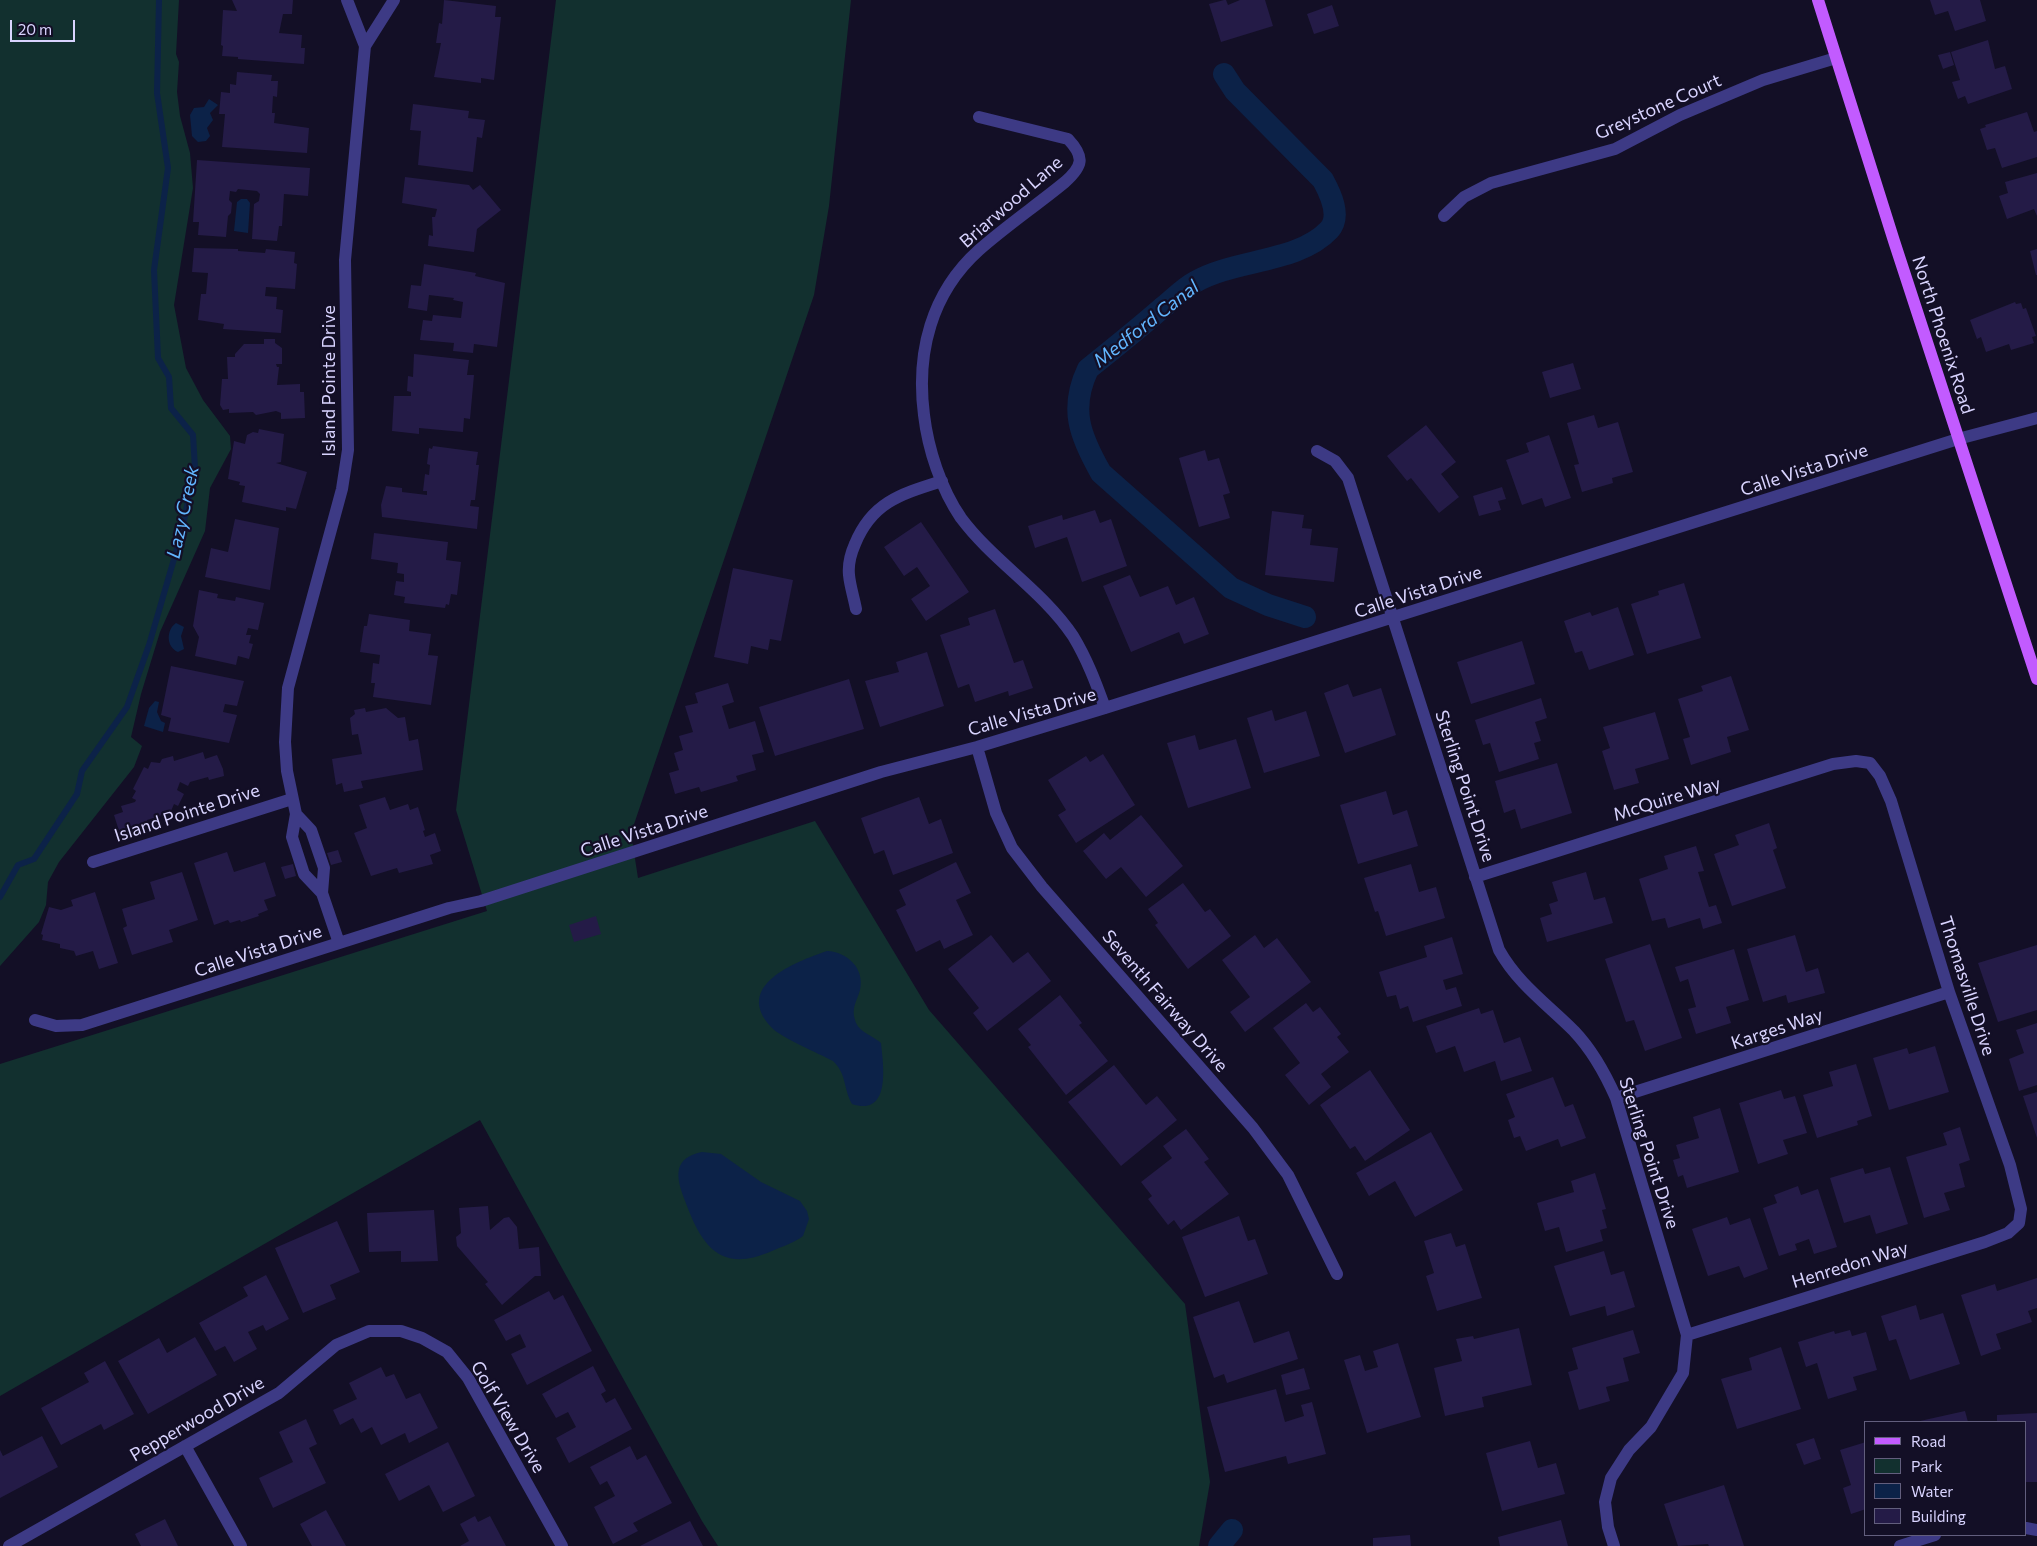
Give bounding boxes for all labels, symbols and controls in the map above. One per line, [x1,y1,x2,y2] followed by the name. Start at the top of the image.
[12,10,78,42] scale bar
[18,20,52,38] text: 20 m
[1592,70,1724,144] street label: Greystone Court
[955,152,1067,252] street label: Briarwood Lane
[1907,253,1979,417] street label: North Phoenix Road
[1089,276,1203,372] water label: Medford Canal
[318,305,340,457] street label: Island Pointe Drive
[1738,439,1870,501] street label: Calle Vista Drive
[162,463,204,561] water label: Lazy Creek
[1352,561,1484,623] street label: Calle Vista Drive
[965,683,1099,741] street label: Calle Vista Drive
[1430,708,1500,864] street label: Sterling Point Drive
[1611,772,1723,826] street label: McQuire Way
[112,779,262,847] street label: Island Pointe Drive
[578,800,710,862] street label: Calle Vista Drive
[1934,914,2000,1058] street label: Thomasville Drive
[192,920,324,982] street label: Calle Vista Drive
[1098,926,1232,1076] street label: Seventh Fairway Drive
[1728,1004,1826,1054] street label: Karges Way
[1614,1075,1684,1231] street label: Sterling Point Drive
[1789,1237,1911,1293] street label: Henredon Way
[466,1357,550,1477] street label: Golf View Drive
[126,1372,268,1466] street label: Pepperwood Drive
[1864,1421,2027,1536] legend
[1911,1432,1946,1450] text: Road
[1911,1457,1942,1475] text: Park
[1911,1482,1953,1500] text: Water
[1911,1507,1966,1525] text: Building

